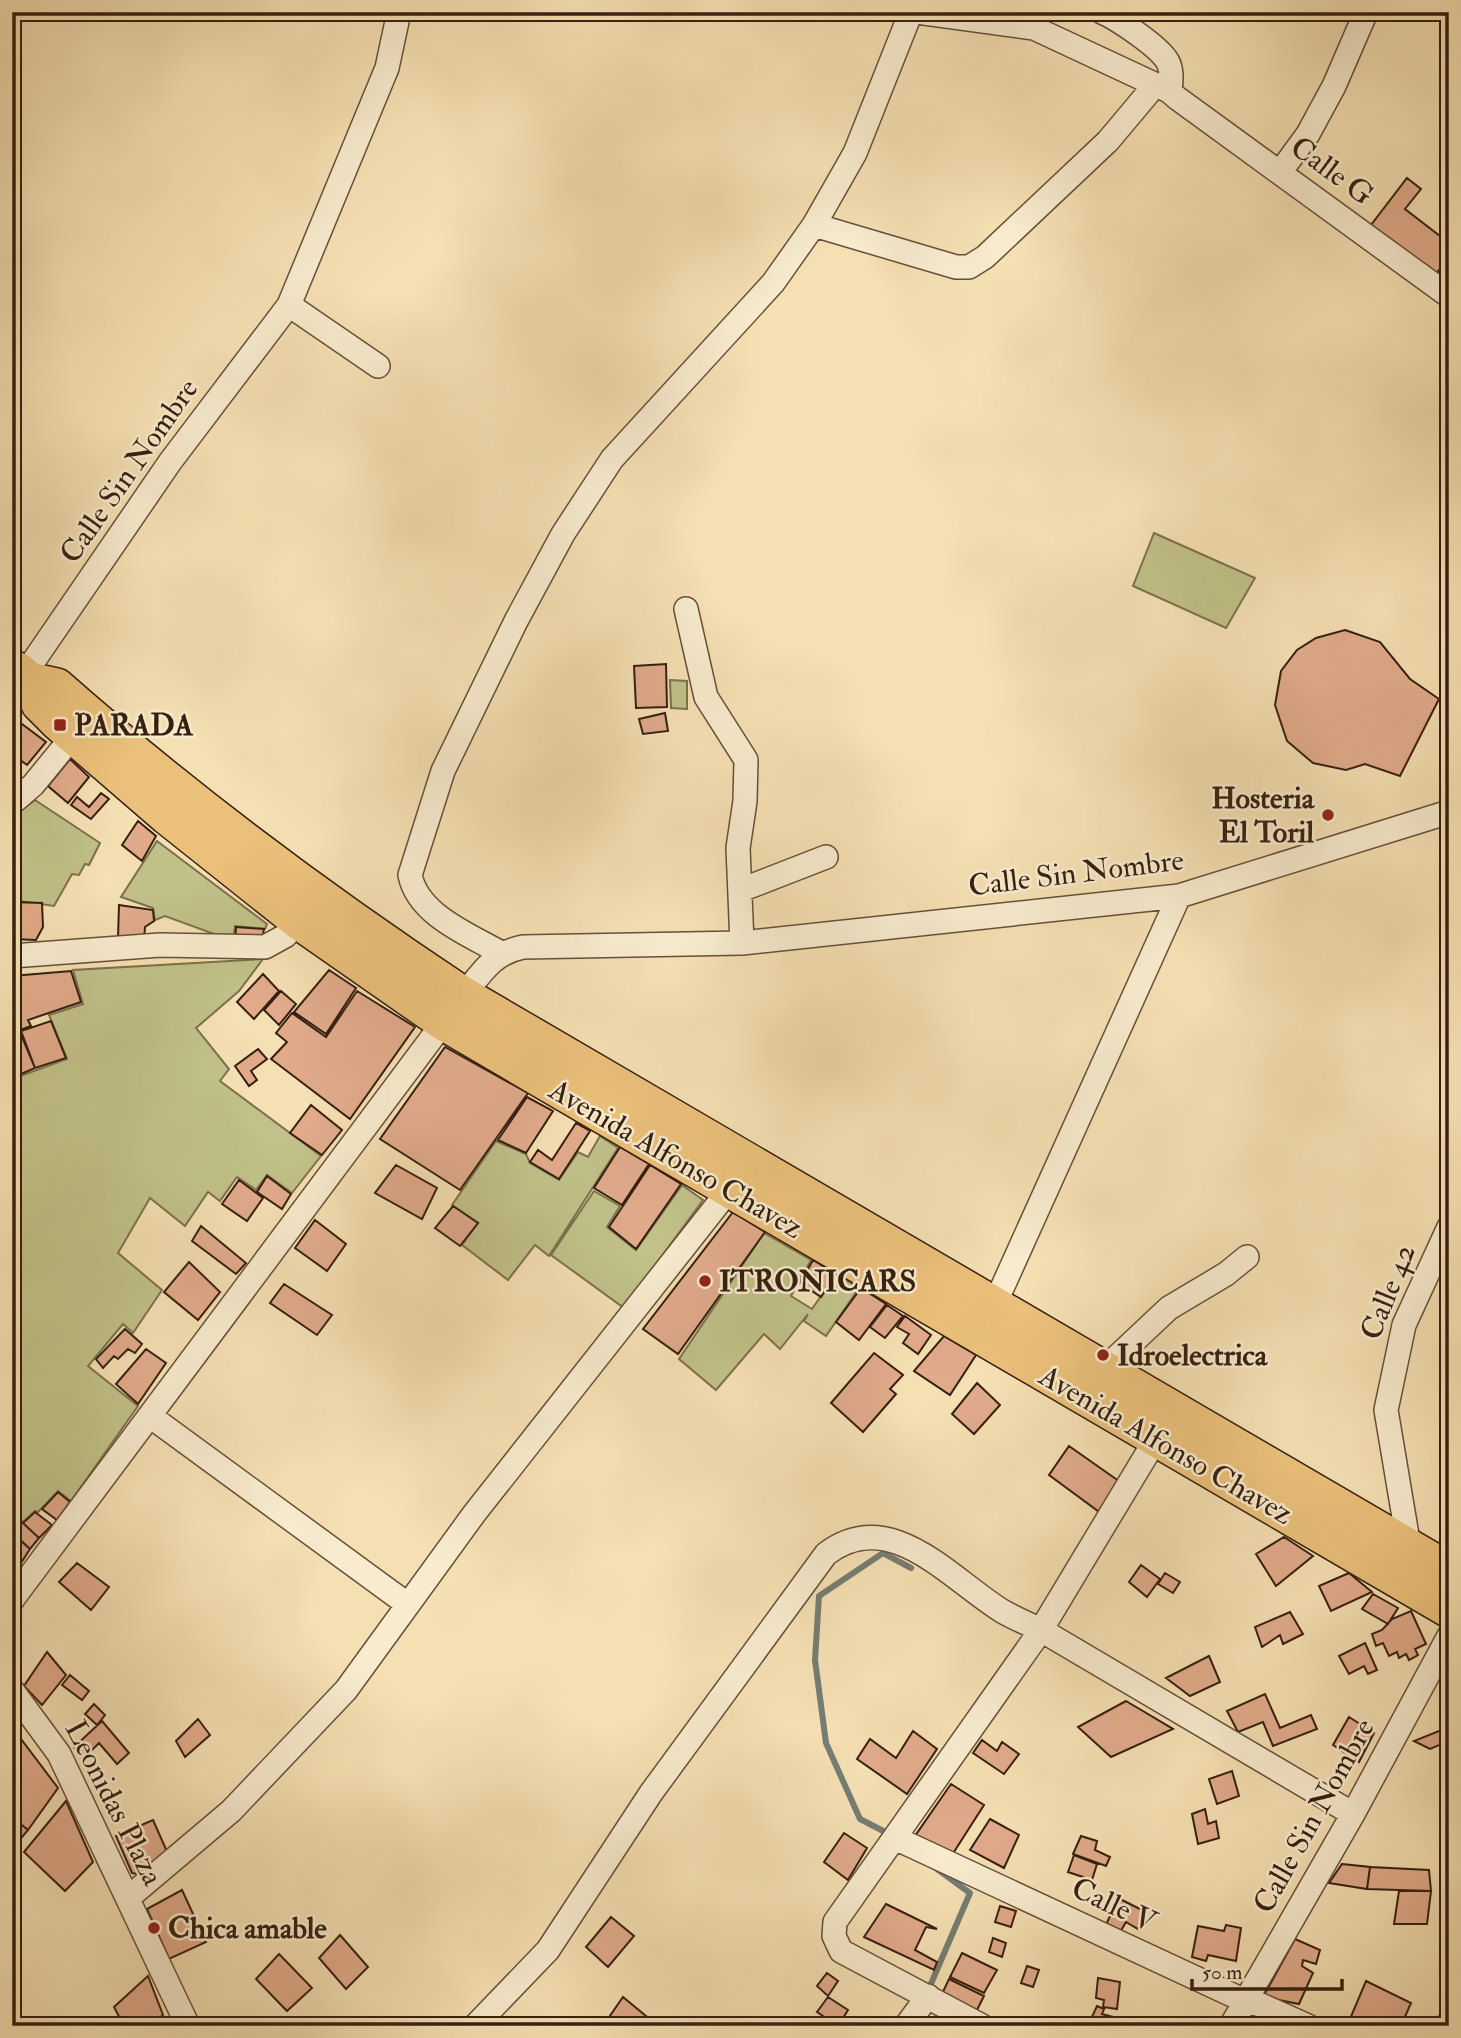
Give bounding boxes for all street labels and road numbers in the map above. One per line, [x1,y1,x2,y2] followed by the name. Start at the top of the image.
[1283,129,1381,213] street label: Calle G
[52,372,206,570] street label: Calle Sin Nombre
[966,841,1186,905] street label: Calle Sin Nombre
[542,1071,809,1247] street label: Avenida Alfonso Chavez
[1352,1239,1424,1345] street label: Calle 42
[1032,1357,1299,1533] street label: Avenida Alfonso Chavez
[1245,1712,1383,1920] street label: Calle Sin Nombre
[57,1714,172,1892] street label: Leonidas Plaza
[1066,1869,1164,1941] street label: Calle V

